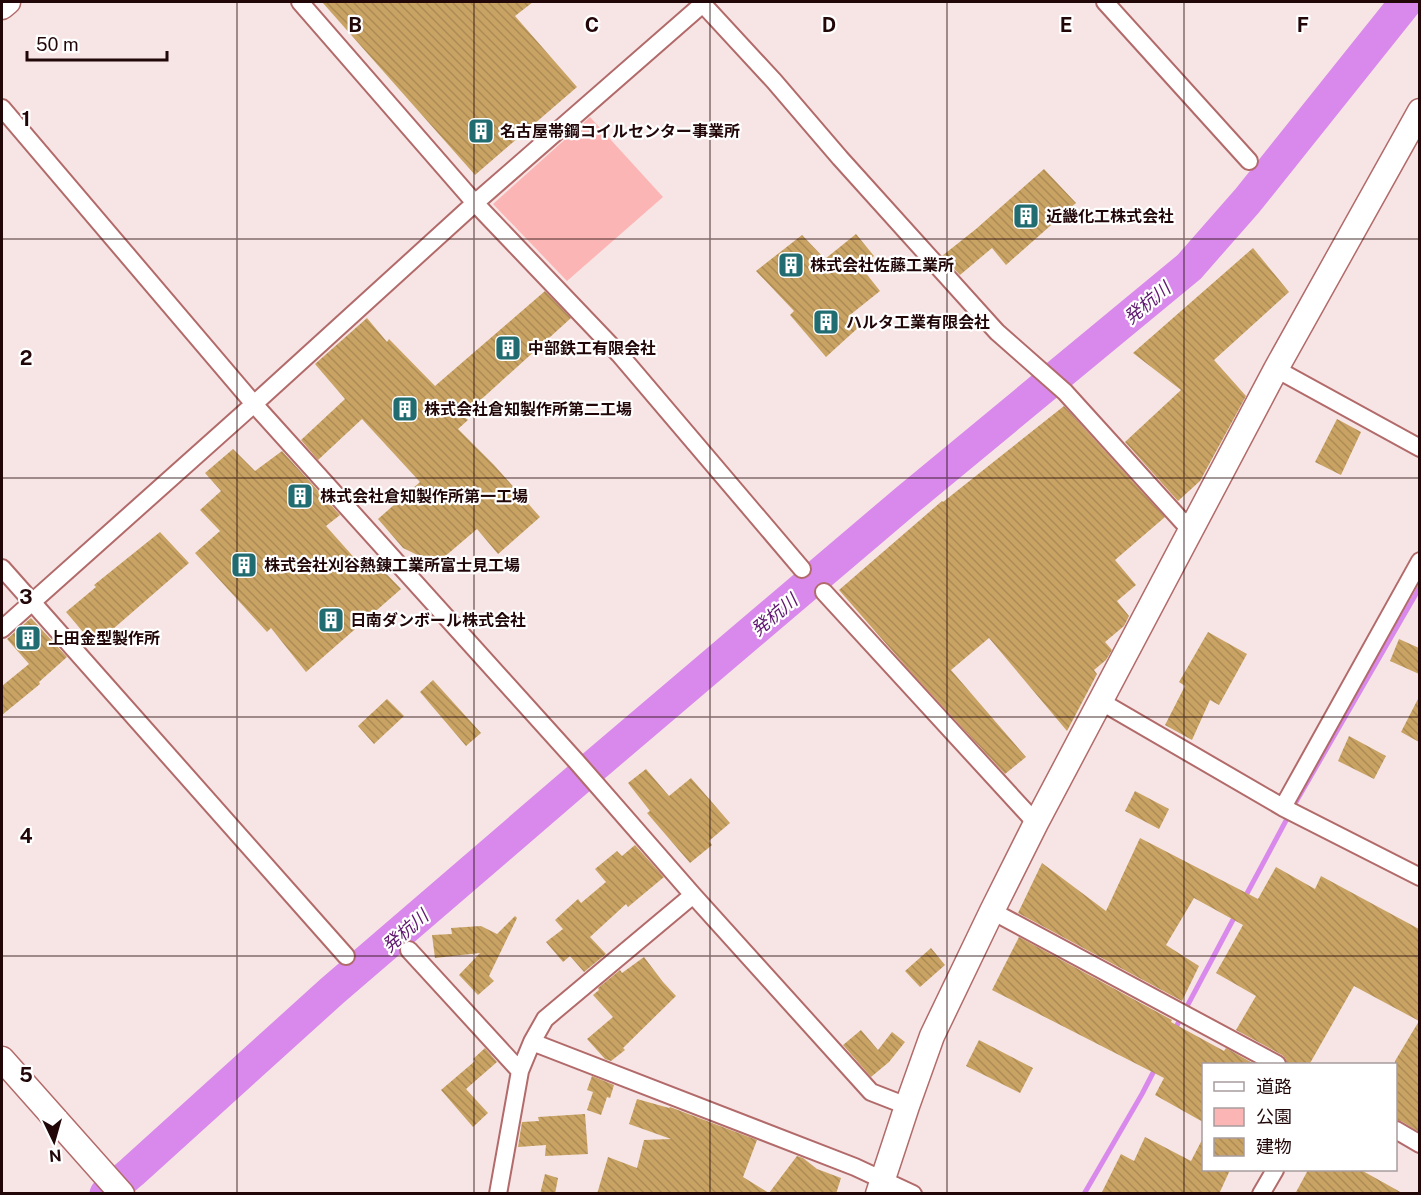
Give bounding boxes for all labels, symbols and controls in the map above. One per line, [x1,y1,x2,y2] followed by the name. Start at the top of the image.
[348,13,362,37] text: B
[585,13,599,37] text: C
[822,13,836,37] text: D
[1060,13,1072,37] text: E
[1297,13,1309,37] text: F
[27,24,166,62] scale bar
[36,34,79,55] text: 50 m
[22,107,30,131] text: 1
[466,116,496,146] building icon: 名古屋帯鋼コイルセンター事業所
[500,122,740,141] place label: 名古屋帯鋼コイルセンター事業所
[1011,201,1041,231] building icon: 近畿化工株式会社
[1046,207,1174,226] place label: 近畿化工株式会社
[776,250,806,280] building icon: 株式会社佐藤工業所
[810,256,954,275] place label: 株式会社佐藤工業所
[1120,276,1176,328] water label: 発杭川
[811,307,841,337] building icon: ハルタ工業有限会社
[846,313,990,332] place label: ハルタ工業有限会社
[493,333,523,363] building icon: 中部鉄工有限会社
[528,339,656,358] place label: 中部鉄工有限会社
[20,346,32,370] text: 2
[390,394,420,424] building icon: 株式会社倉知製作所第二工場
[424,400,632,419] place label: 株式会社倉知製作所第二工場
[285,481,315,511] building icon: 株式会社倉知製作所第一工場
[320,487,528,506] place label: 株式会社倉知製作所第一工場
[229,550,259,580] building icon: 株式会社刈谷熱錬工業所富士見工場
[264,556,520,575] place label: 株式会社刈谷熱錬工業所富士見工場
[19,585,33,609] text: 3
[747,588,803,640] water label: 発杭川
[316,605,346,635] building icon: 日南ダンボール株式会社
[350,611,526,630] place label: 日南ダンボール株式会社
[13,623,43,653] building icon: 上田金型製作所
[48,629,160,648] place label: 上田金型製作所
[19,824,33,848] text: 4
[378,904,434,957] water label: 発杭川
[19,1063,33,1087] text: 5
[1202,1063,1397,1171] legend
[1256,1076,1292,1097] text: 道路
[1256,1106,1292,1127] text: 公園
[24,1111,84,1171] north arrow
[1256,1136,1292,1157] text: 建物
[48,1145,62,1165] text: N

